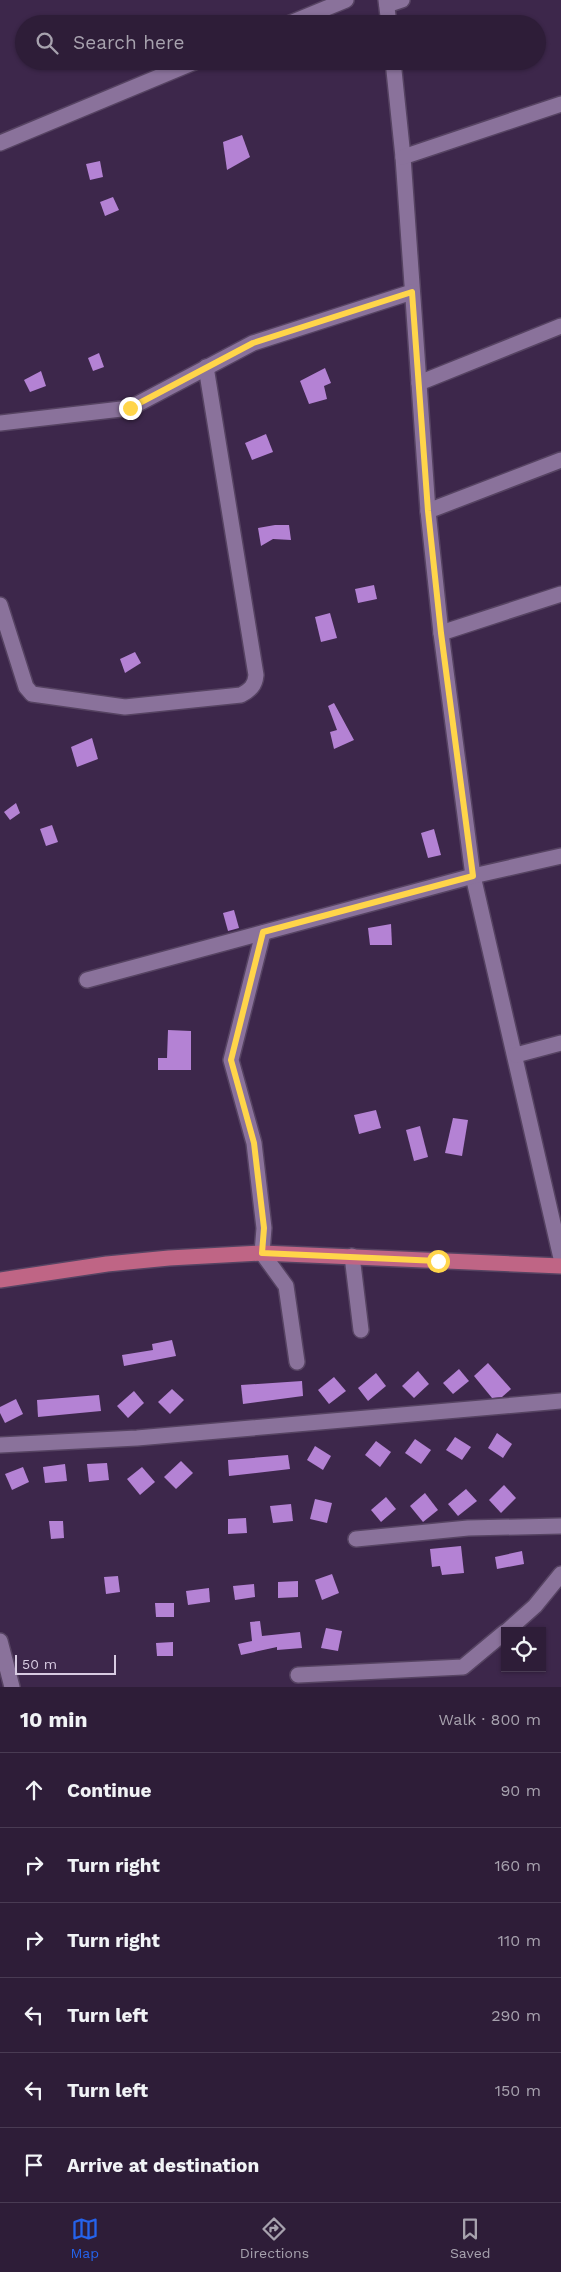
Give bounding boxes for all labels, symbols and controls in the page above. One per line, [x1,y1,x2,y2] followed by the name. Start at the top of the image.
[15,15,546,70] search box
[33,29,61,57] icon: search
[73,31,184,54] text: Search here
[119,397,142,420] route end
[427,1250,450,1273] route start
[501,1627,546,1672] map controls
[501,1627,546,1672] button: locate
[15,1652,116,1675] scale bar
[22,1656,57,1672] text: 50 m
[20,1707,87,1732] text: 10 min
[439,1710,541,1729] text: Walk · 800 m
[20,1776,48,1804] icon: ahead
[67,1779,151,1802] text: Continue
[500,1781,541,1800] text: 90 m
[20,1851,48,1879] icon: right
[67,1854,160,1877] text: Turn right
[494,1856,541,1875] text: 160 m
[20,1926,48,1954] icon: right
[67,1929,160,1952] text: Turn right
[498,1931,541,1950] text: 110 m
[20,2001,48,2029] icon: left
[67,2004,148,2027] text: Turn left
[491,2006,541,2025] text: 290 m
[20,2076,48,2104] icon: left
[67,2079,148,2102] text: Turn left
[495,2081,541,2100] text: 150 m
[20,2151,48,2179] icon: arrive
[67,2154,259,2177] text: Arrive at destination
[70,2215,99,2261] tab: Map
[240,2215,309,2261] tab: Directions
[450,2215,491,2261] tab: Saved

